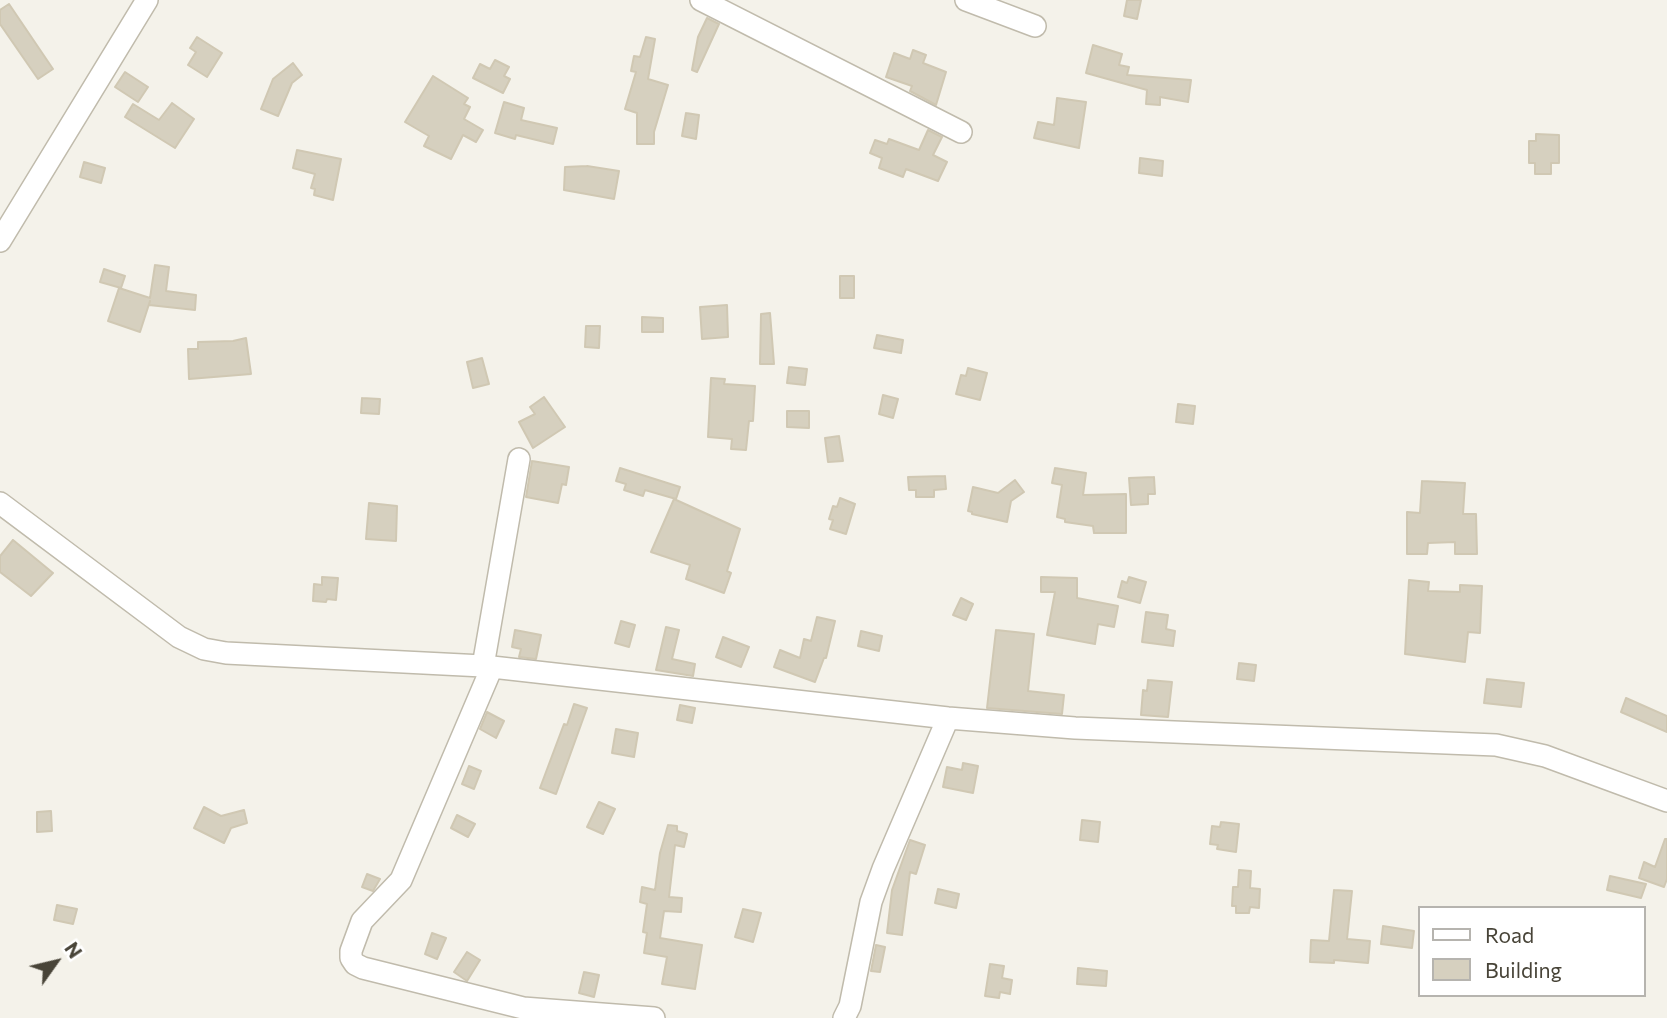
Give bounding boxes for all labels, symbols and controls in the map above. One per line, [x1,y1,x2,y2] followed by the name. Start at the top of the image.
[1418,906,1646,997] legend
[1485,922,1534,947] text: Road
[21,927,91,997] north arrow
[60,938,87,962] text: N
[1485,957,1562,982] text: Building

